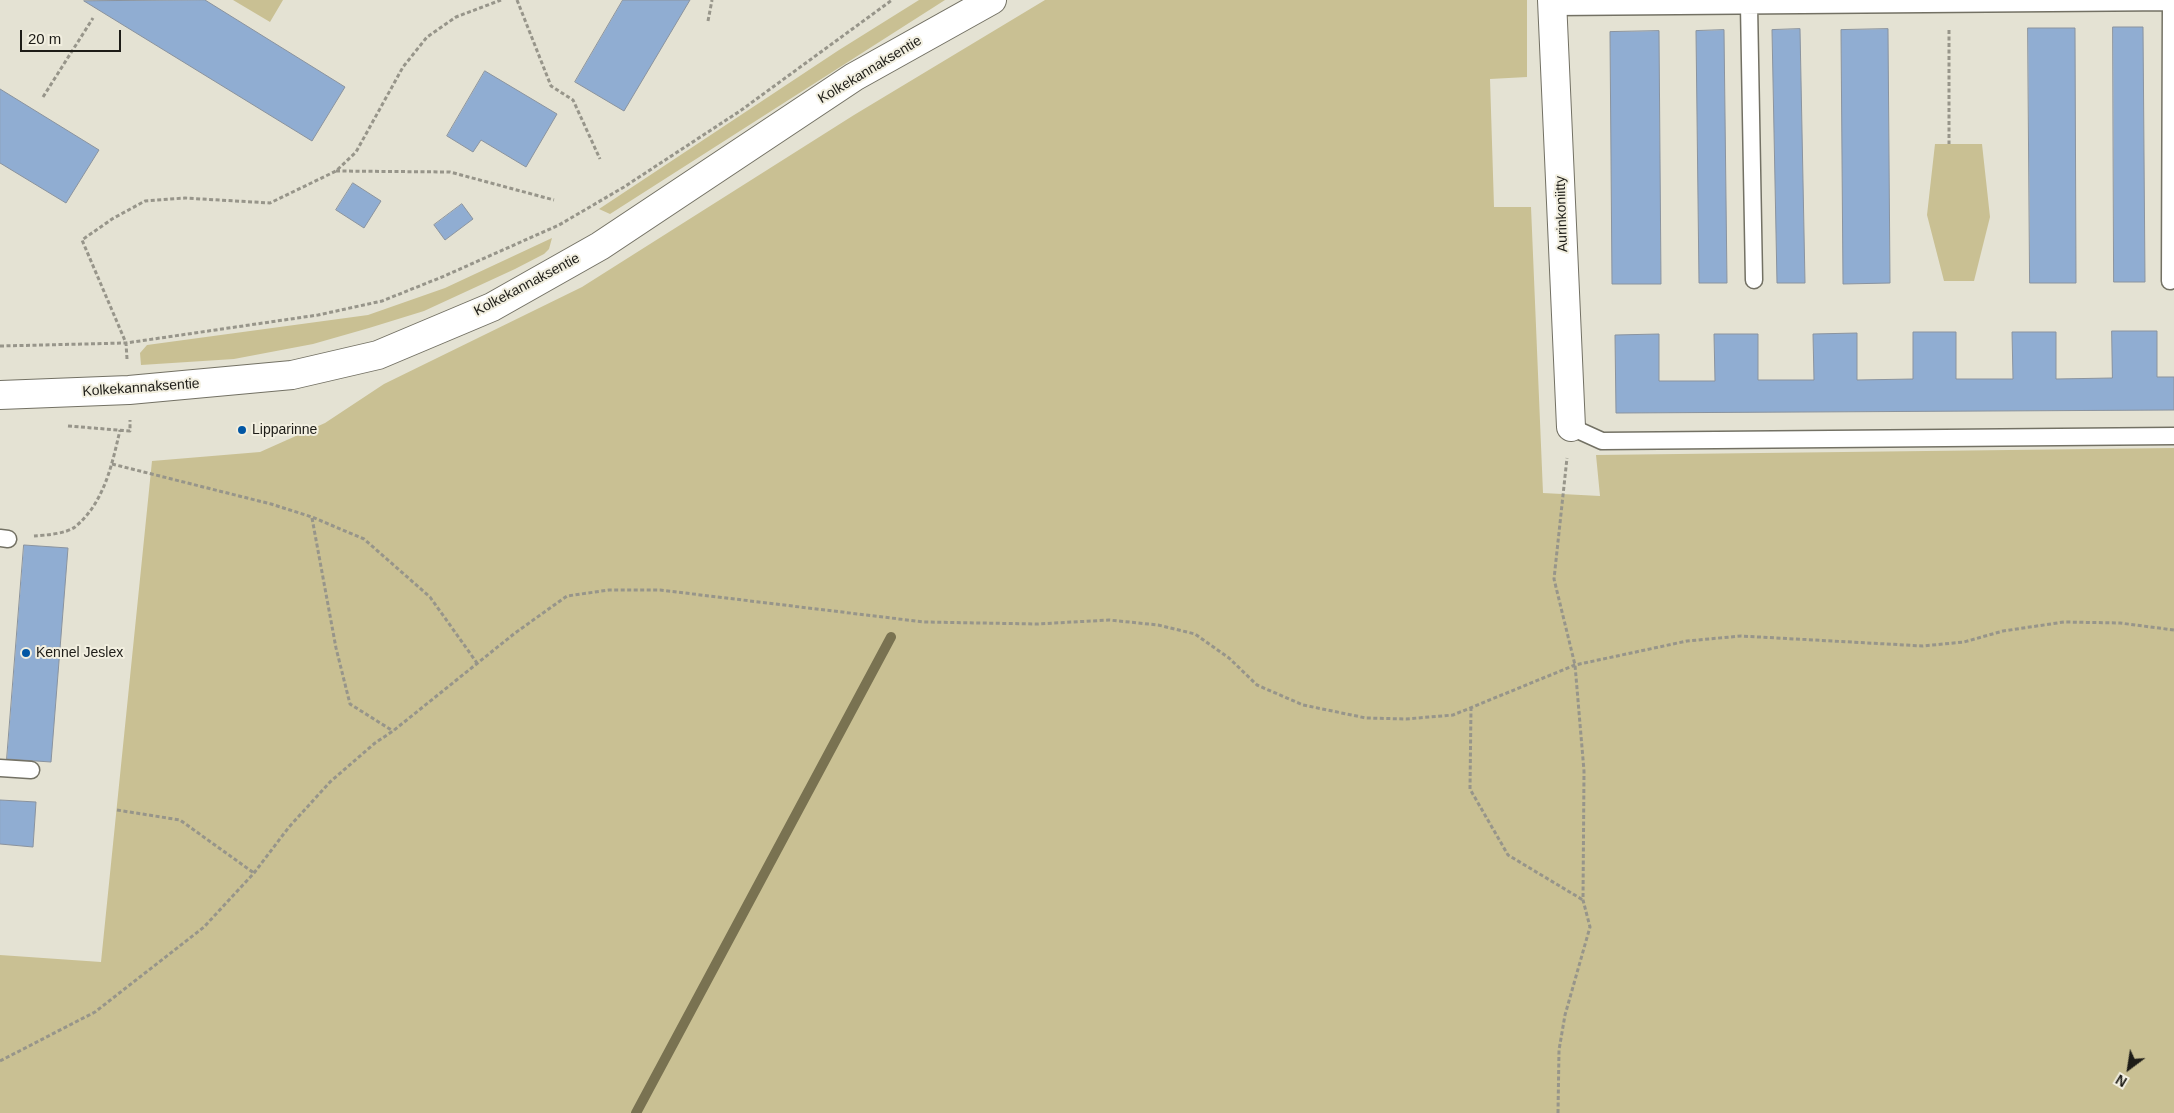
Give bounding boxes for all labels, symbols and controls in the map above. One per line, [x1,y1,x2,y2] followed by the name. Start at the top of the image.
[22,20,124,52] scale bar
[28,30,61,47] text: 20 m
[815,33,925,107] street label: Kolkekannaksentie
[1552,176,1572,252] street label: Aurinkoniitty
[471,250,583,320] street label: Kolkekannaksentie
[82,376,200,400] street label: Kolkekannaksentie
[252,422,317,438] place label: Lipparinne
[236,424,248,436] marker: Lipparinne
[36,645,123,661] place label: Kennel Jeslex
[20,647,32,659] marker: Kennel Jeslex
[2104,1043,2154,1093] north arrow
[2113,1071,2130,1090] text: N

